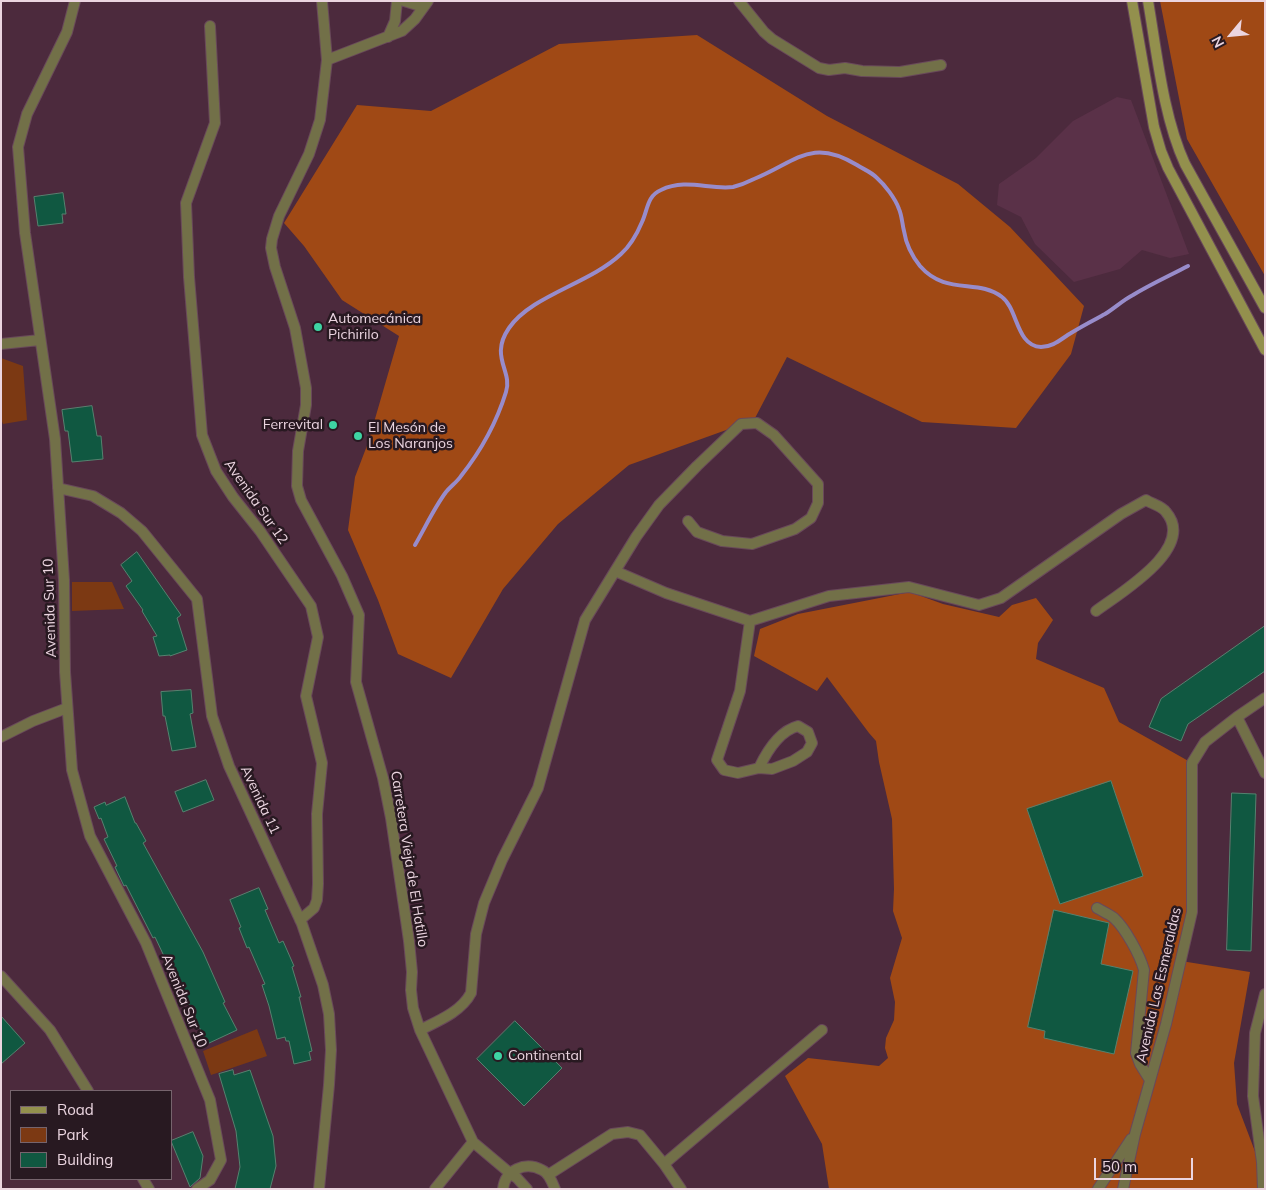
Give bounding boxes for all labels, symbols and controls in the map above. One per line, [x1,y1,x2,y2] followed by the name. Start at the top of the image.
[1206,10,1256,60] north arrow
[1207,33,1228,51] text: N
[328,311,421,344] place label: Automecánica Pichirilo
[312,321,324,333] marker: Automecánica Pichirilo
[263,417,323,433] place label: Ferrevital
[327,419,339,431] marker: Ferrevital
[368,420,453,452] place label: El Mesón de Los Naranjos
[352,430,364,442] marker: El Mesón de Los Naranjos
[221,457,291,547] street label: Avenida Sur 12
[40,558,60,658] street label: Avenida Sur 10
[237,763,283,837] street label: Avenida 11
[387,770,431,948] street label: Carretera Vieja de El Hatillo
[1133,906,1185,1064] street label: Avenida Las Esmeraldas
[158,952,210,1050] street label: Avenida Sur 10
[508,1048,582,1064] place label: Continental
[492,1050,504,1062] marker: Continental
[10,1090,172,1180] legend
[57,1100,94,1119] text: Road
[57,1125,89,1144] text: Park
[1096,1148,1195,1180] scale bar
[57,1150,113,1169] text: Building
[1102,1157,1137,1176] text: 50 m

